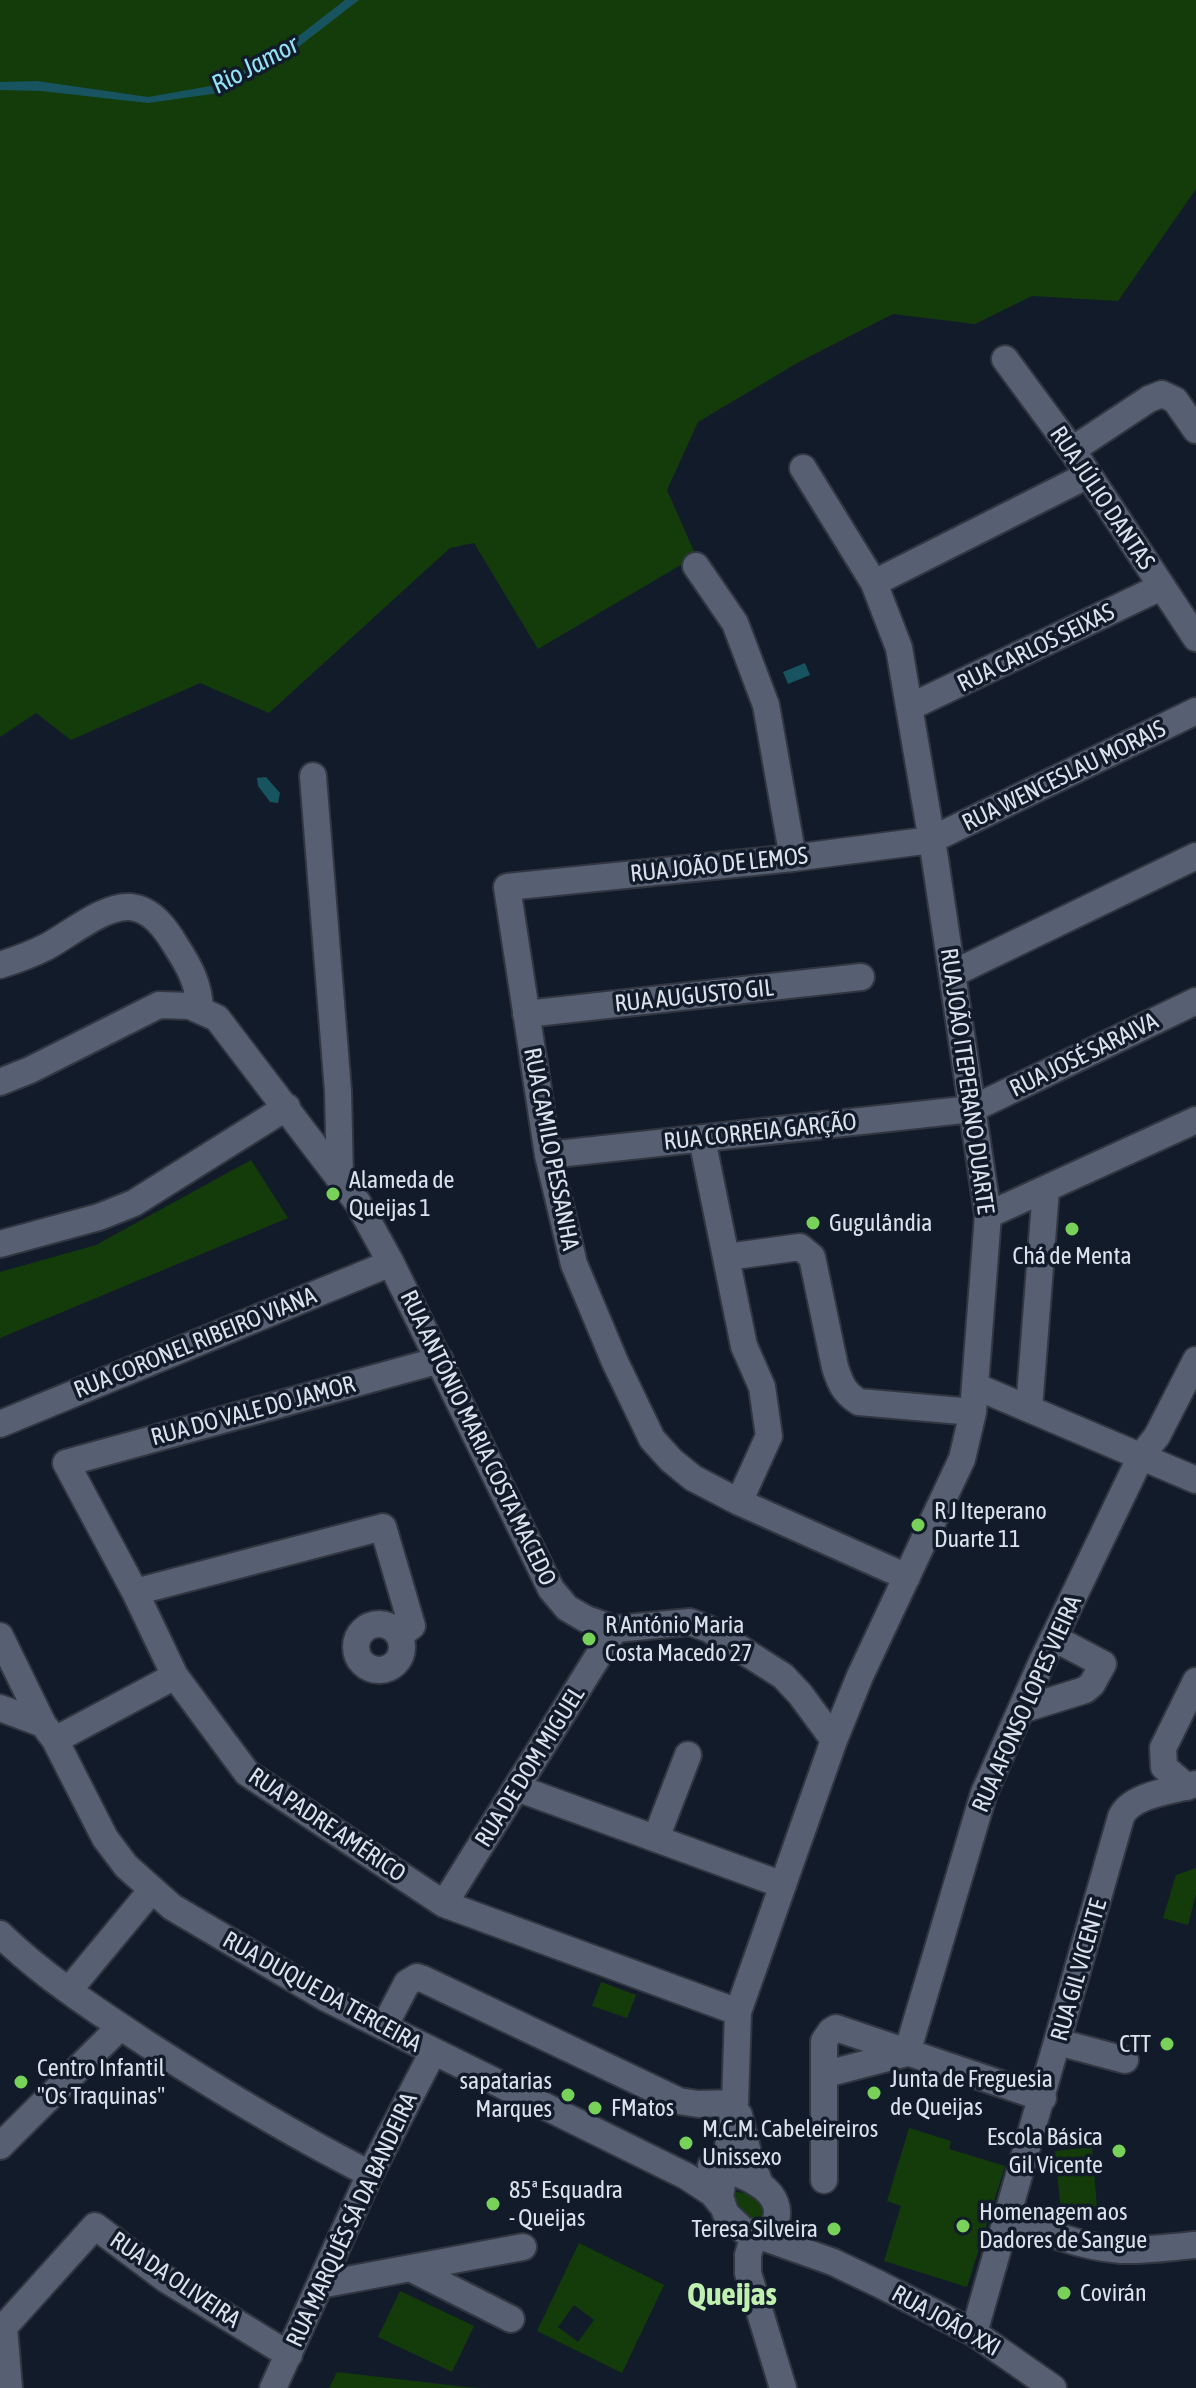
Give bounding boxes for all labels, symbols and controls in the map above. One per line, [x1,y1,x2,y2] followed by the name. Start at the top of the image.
[206,29,304,101] water label: Rio Jamor
[1043,421,1161,575] street label: RUA JÚLIO DANTAS
[953,598,1119,698] street label: RUA CARLOS SEIXAS
[958,714,1170,838] street label: RUA WENCESLAU MORAIS
[629,841,809,889] street label: RUA JOÃO DE LEMOS
[934,946,1000,1216] street label: RUA JOÃO ITEPERANO DUARTE
[613,973,775,1019] street label: RUA AUGUSTO GIL
[1005,1007,1163,1103] street label: RUA JOSÉ SARAIVA
[517,1045,585,1253] street label: RUA CAMILO PESSANHA
[662,1108,858,1156] street label: RUA CORREIA GARÇÃO
[349,1166,454,1222] place label: Alameda de Queijas 1
[324,1185,342,1203] marker: Alameda de Queijas 1
[829,1209,932,1237] place label: Gugulândia
[804,1214,822,1232] marker: Gugulândia
[1063,1220,1081,1238] marker: Chá de Menta
[1012,1242,1132,1270] place label: Chá de Menta
[70,1281,320,1405] street label: RUA CORONEL RIBEIRO VIANA
[394,1286,562,1590] street label: RUA ANTÓNIO MARIA COSTA MACEDO
[148,1370,358,1452] street label: RUA DO VALE DO JAMOR
[934,1497,1047,1553] place label: R J Iteperano Duarte 11
[909,1516,927,1534] marker: R J Iteperano Duarte 11
[966,1591,1088,1817] street label: RUA AFONSO LOPES VIEIRA
[605,1611,752,1667] place label: R António Maria Costa Macedo 27
[580,1630,598,1648] marker: R António Maria Costa Macedo 27
[469,1682,591,1852] street label: RUA DE DOM MIGUEL
[243,1762,411,1888] street label: RUA PADRE AMÉRICO
[1045,1896,1113,2044] street label: RUA GIL VICENTE
[218,1925,426,2059] street label: RUA DUQUE DA TERCEIRA
[1119,2030,1151,2058] place label: CTT
[1158,2035,1176,2053] marker: CTT
[37,2054,165,2110] place label: Centro Infantil "Os Traquinas"
[890,2065,1053,2121] place label: Junta de Freguesia de Queijas
[460,2067,552,2123] place label: sapatarias Marques
[12,2073,30,2091] marker: Centro Infantil "Os Traquinas"
[865,2084,883,2102] marker: Junta de Freguesia de Queijas
[559,2086,577,2104] marker: sapatarias Marques
[280,2088,424,2352] street label: RUA MARQUÊS SÁ DA BANDEIRA
[611,2094,674,2122] place label: FMatos
[586,2099,604,2117] marker: FMatos
[702,2115,878,2171] place label: M.C.M. Cabeleireiros Unissexo
[987,2123,1103,2179] place label: Escola Básica Gil Vicente
[677,2134,695,2152] marker: M.C.M. Cabeleireiros Unissexo
[1110,2142,1128,2160] marker: Escola Básica Gil Vicente
[509,2176,623,2232] place label: 85ª Esquadra - Queijas
[484,2195,502,2213] marker: 85ª Esquadra - Queijas
[979,2198,1147,2254] place label: Homenagem aos Dadores de Sangue
[692,2215,818,2243] place label: Teresa Silveira
[954,2217,972,2235] marker: Homenagem aos Dadores de Sangue
[825,2220,843,2238] marker: Teresa Silveira
[104,2226,246,2334] street label: RUA DA OLIVEIRA
[687,2276,777,2314] district label: Queijas
[887,2279,1005,2363] street label: RUA JOÃO XXI
[1080,2279,1147,2307] place label: Covirán
[1055,2284,1073,2302] marker: Covirán

